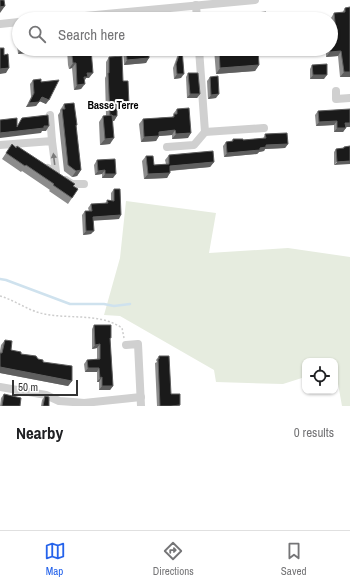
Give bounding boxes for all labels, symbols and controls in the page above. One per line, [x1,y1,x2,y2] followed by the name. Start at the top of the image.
[12,12,338,56] search box
[26,23,48,45] icon: search
[58,24,125,45] text: Search here
[88,98,139,112] district label: Basse Terre
[51,152,57,165] one-way arrow
[302,358,338,394] map controls
[302,358,338,394] button: locate
[12,378,78,397] scale bar
[18,380,38,394] text: 50 m
[16,421,63,444] text: Nearby
[294,424,334,441] text: 0 results
[44,540,66,578] tab: Map
[153,540,194,578] tab: Directions
[281,540,306,578] tab: Saved

